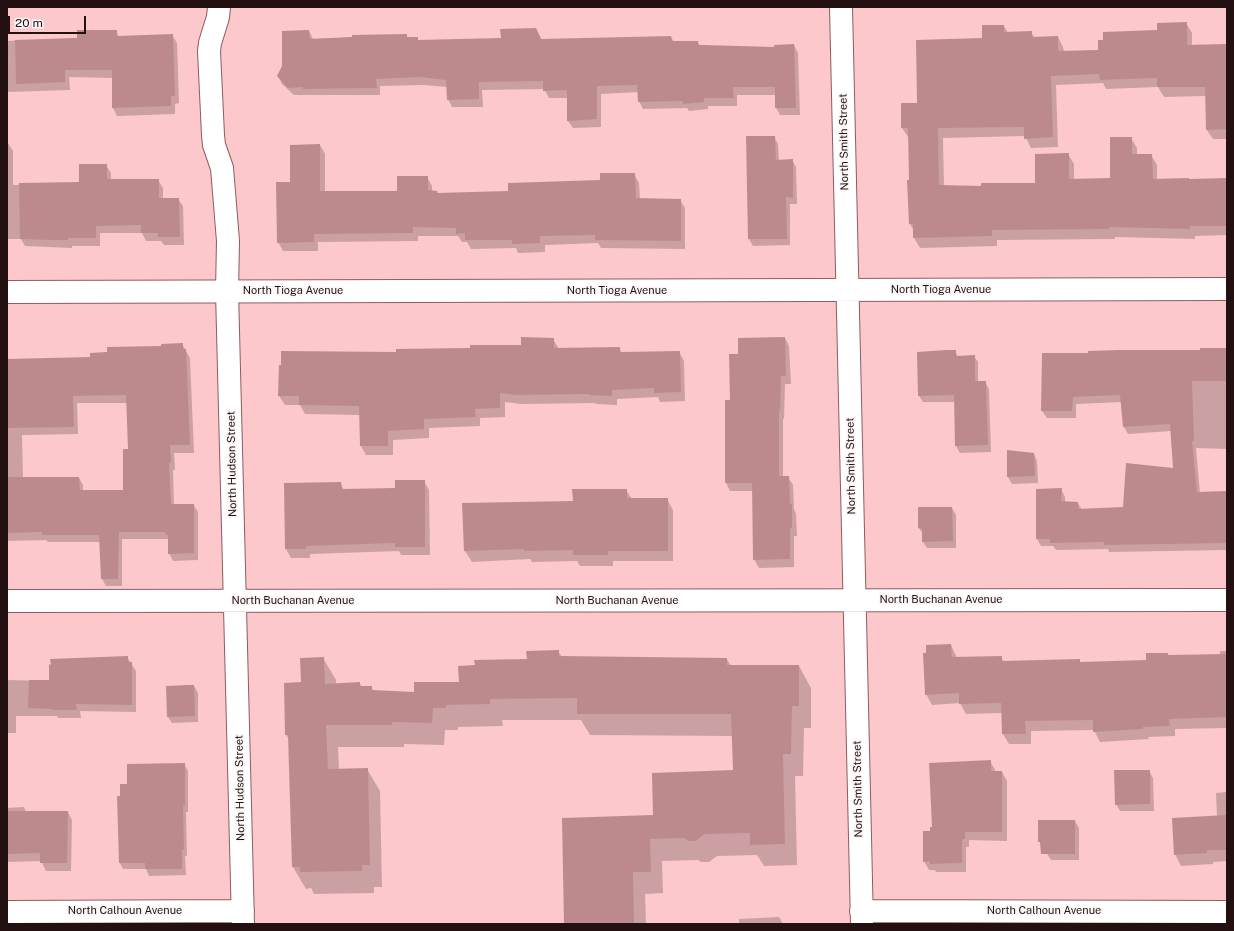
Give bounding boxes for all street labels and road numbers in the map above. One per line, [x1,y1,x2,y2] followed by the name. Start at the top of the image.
[837,93,851,191] street label: North Smith Street
[891,283,991,297] street label: North Tioga Avenue
[243,284,343,298] street label: North Tioga Avenue
[567,284,667,298] street label: North Tioga Avenue
[224,411,240,517] street label: North Hudson Street
[844,417,858,515] street label: North Smith Street
[879,593,1003,607] street label: North Buchanan Avenue
[231,594,355,608] street label: North Buchanan Avenue
[555,594,679,608] street label: North Buchanan Avenue
[232,735,248,841] street label: North Hudson Street
[851,740,865,838] street label: North Smith Street
[68,904,182,918] street label: North Calhoun Avenue
[987,904,1101,918] street label: North Calhoun Avenue

